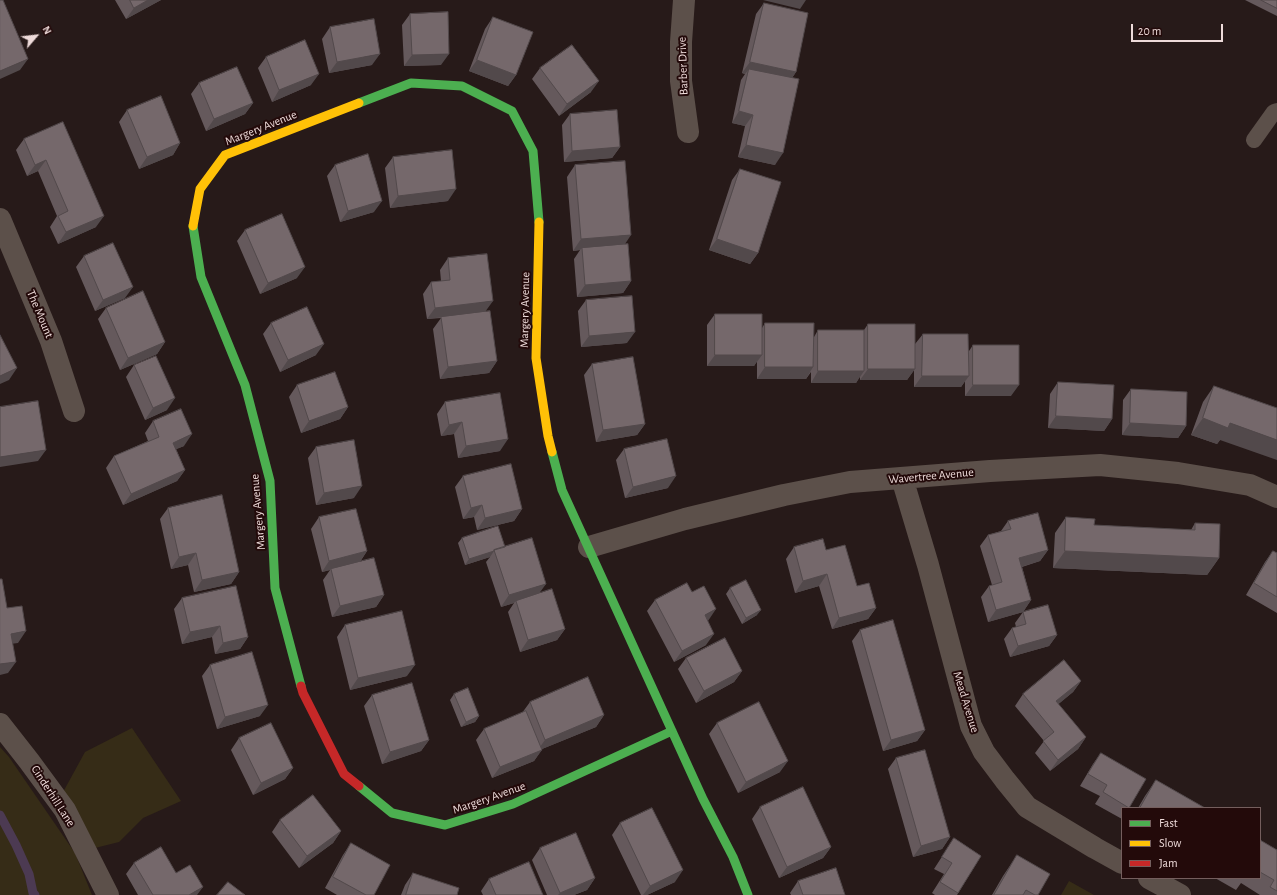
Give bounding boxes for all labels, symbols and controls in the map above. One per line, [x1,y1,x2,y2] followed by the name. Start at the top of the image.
[16,16,56,56] north arrow
[1133,16,1225,42] scale bar
[40,24,54,36] text: N
[1138,25,1161,37] text: 20 m
[675,37,691,95] street label: Barber Drive
[223,107,299,149] street label: Margery Avenue
[517,272,533,348] street label: Margery Avenue
[23,288,57,340] street label: The Mount
[888,465,974,487] street label: Wavertree Avenue
[248,473,268,551] street label: Margery Avenue
[950,670,982,734] street label: Mead Avenue
[28,763,78,829] street label: Cinderhill Lane
[451,779,527,817] street label: Margery Avenue
[1121,807,1261,879] legend
[1159,817,1178,829] text: Fast
[1159,837,1181,849] text: Slow
[1159,857,1178,869] text: Jam

